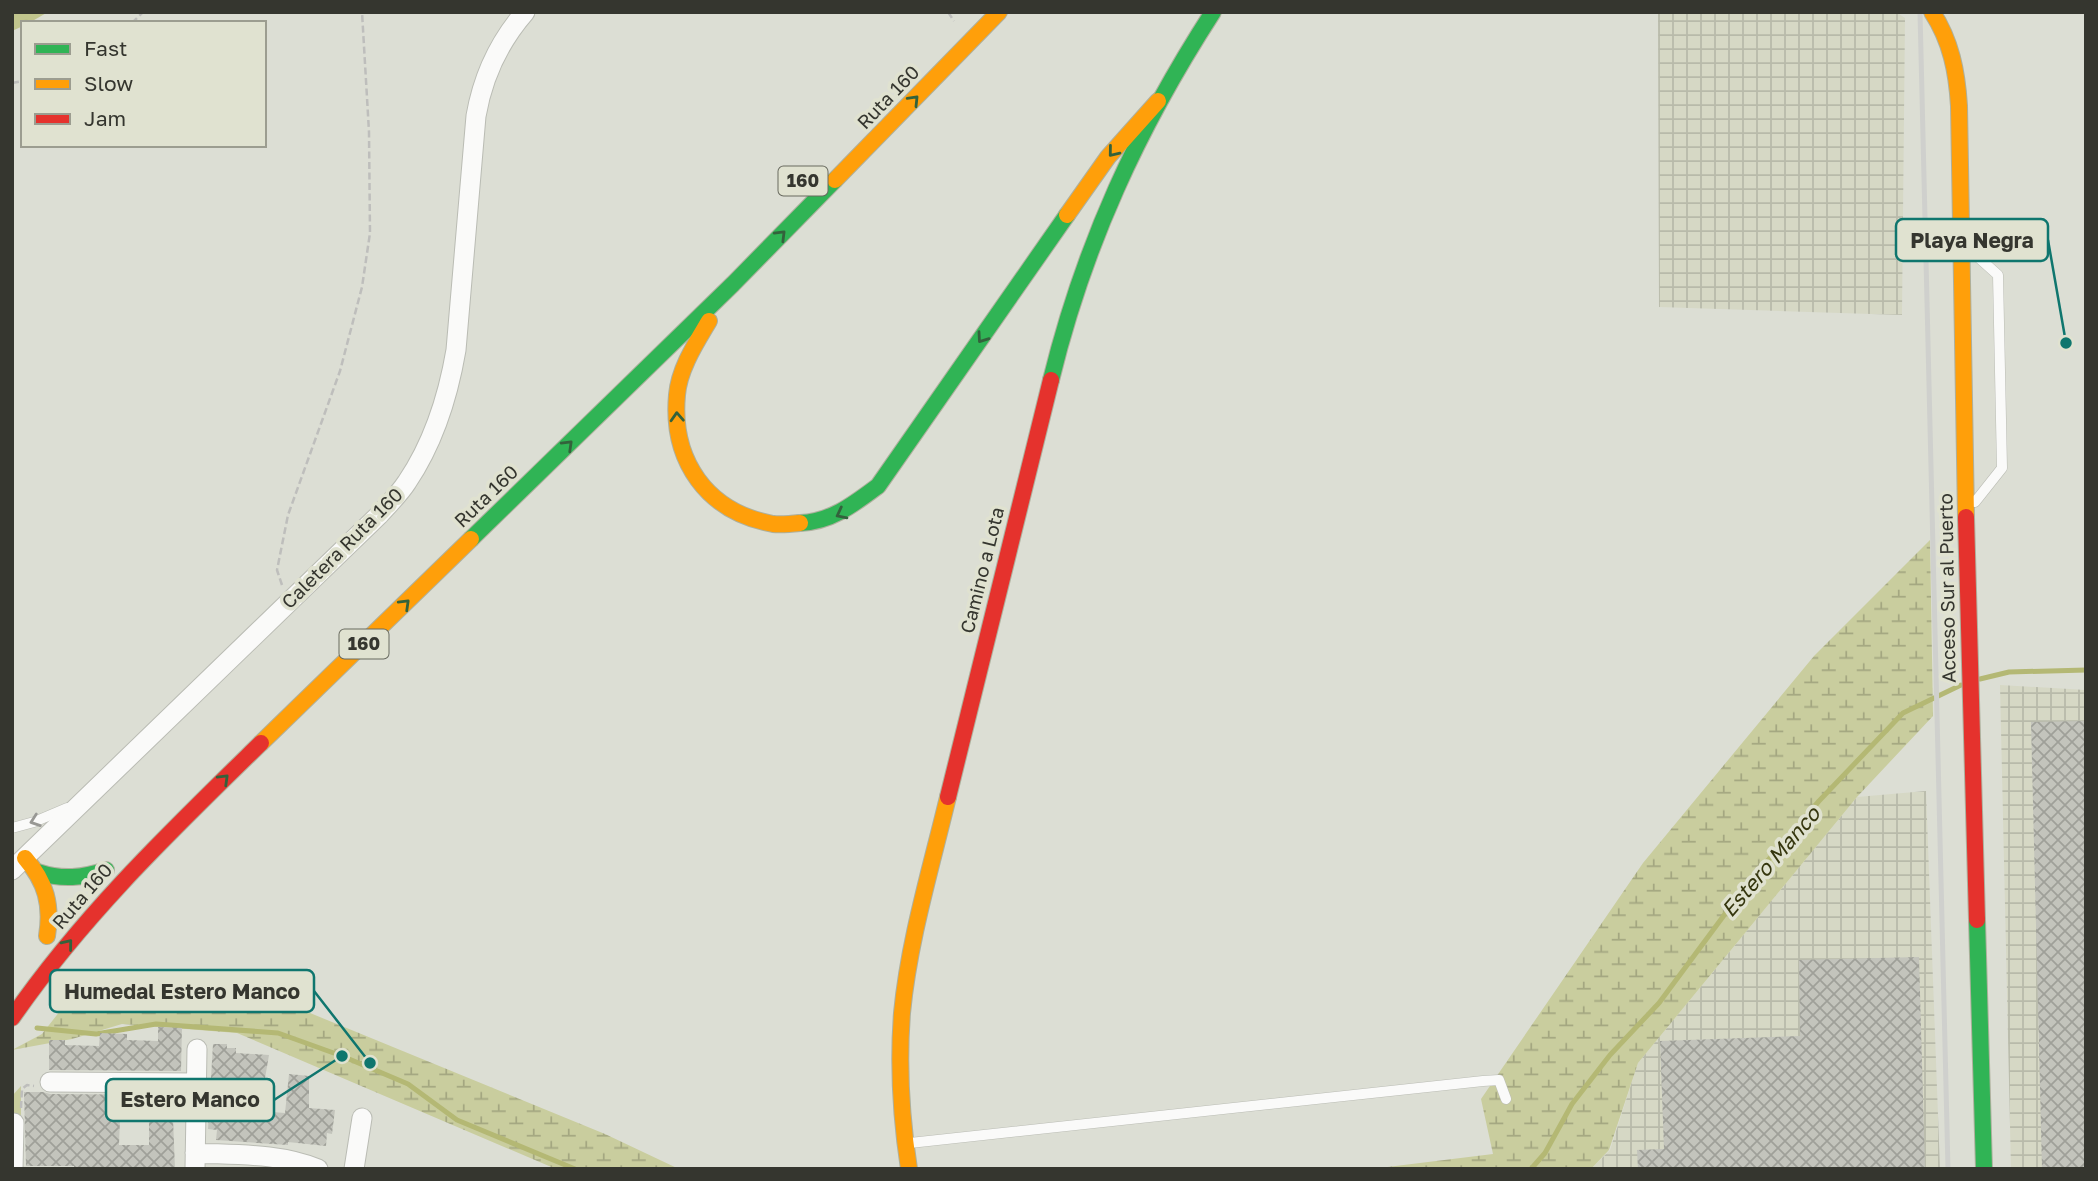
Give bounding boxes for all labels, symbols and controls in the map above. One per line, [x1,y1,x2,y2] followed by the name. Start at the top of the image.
[21,21,266,147] legend
[84,35,127,61] text: Fast
[852,60,924,133] street label: Ruta 160
[84,70,133,96] text: Slow
[905,95,918,108] one-way arrow
[84,105,126,131] text: Jam
[1109,143,1121,156] one-way arrow
[778,166,828,196] road number: 160
[1896,219,2048,261] callout: Playa Negra
[1910,227,2034,253] text: Playa Negra
[773,231,786,244] one-way arrow
[978,330,990,343] one-way arrow
[670,411,685,422] one-way arrow
[560,440,573,453] one-way arrow
[449,460,522,532] street label: Ruta 160
[276,482,407,613] street label: Caletera Ruta 160
[1933,493,1960,683] street label: Acceso Sur al Puerto
[955,504,1008,635] street label: Camino a Lota
[836,505,848,519] one-way arrow
[397,599,410,612] one-way arrow
[340,630,388,658] road number: 160
[216,775,229,788] one-way arrow
[1715,800,1826,922] water label: Estero Manco
[30,813,42,827] one-way arrow
[47,858,116,933] street label: Ruta 160
[60,940,72,953] one-way arrow
[50,970,314,1012] callout: Humedal Estero Manco
[64,978,300,1004] text: Humedal Estero Manco
[106,1079,274,1121] callout: Estero Manco
[120,1086,260,1112] text: Estero Manco

